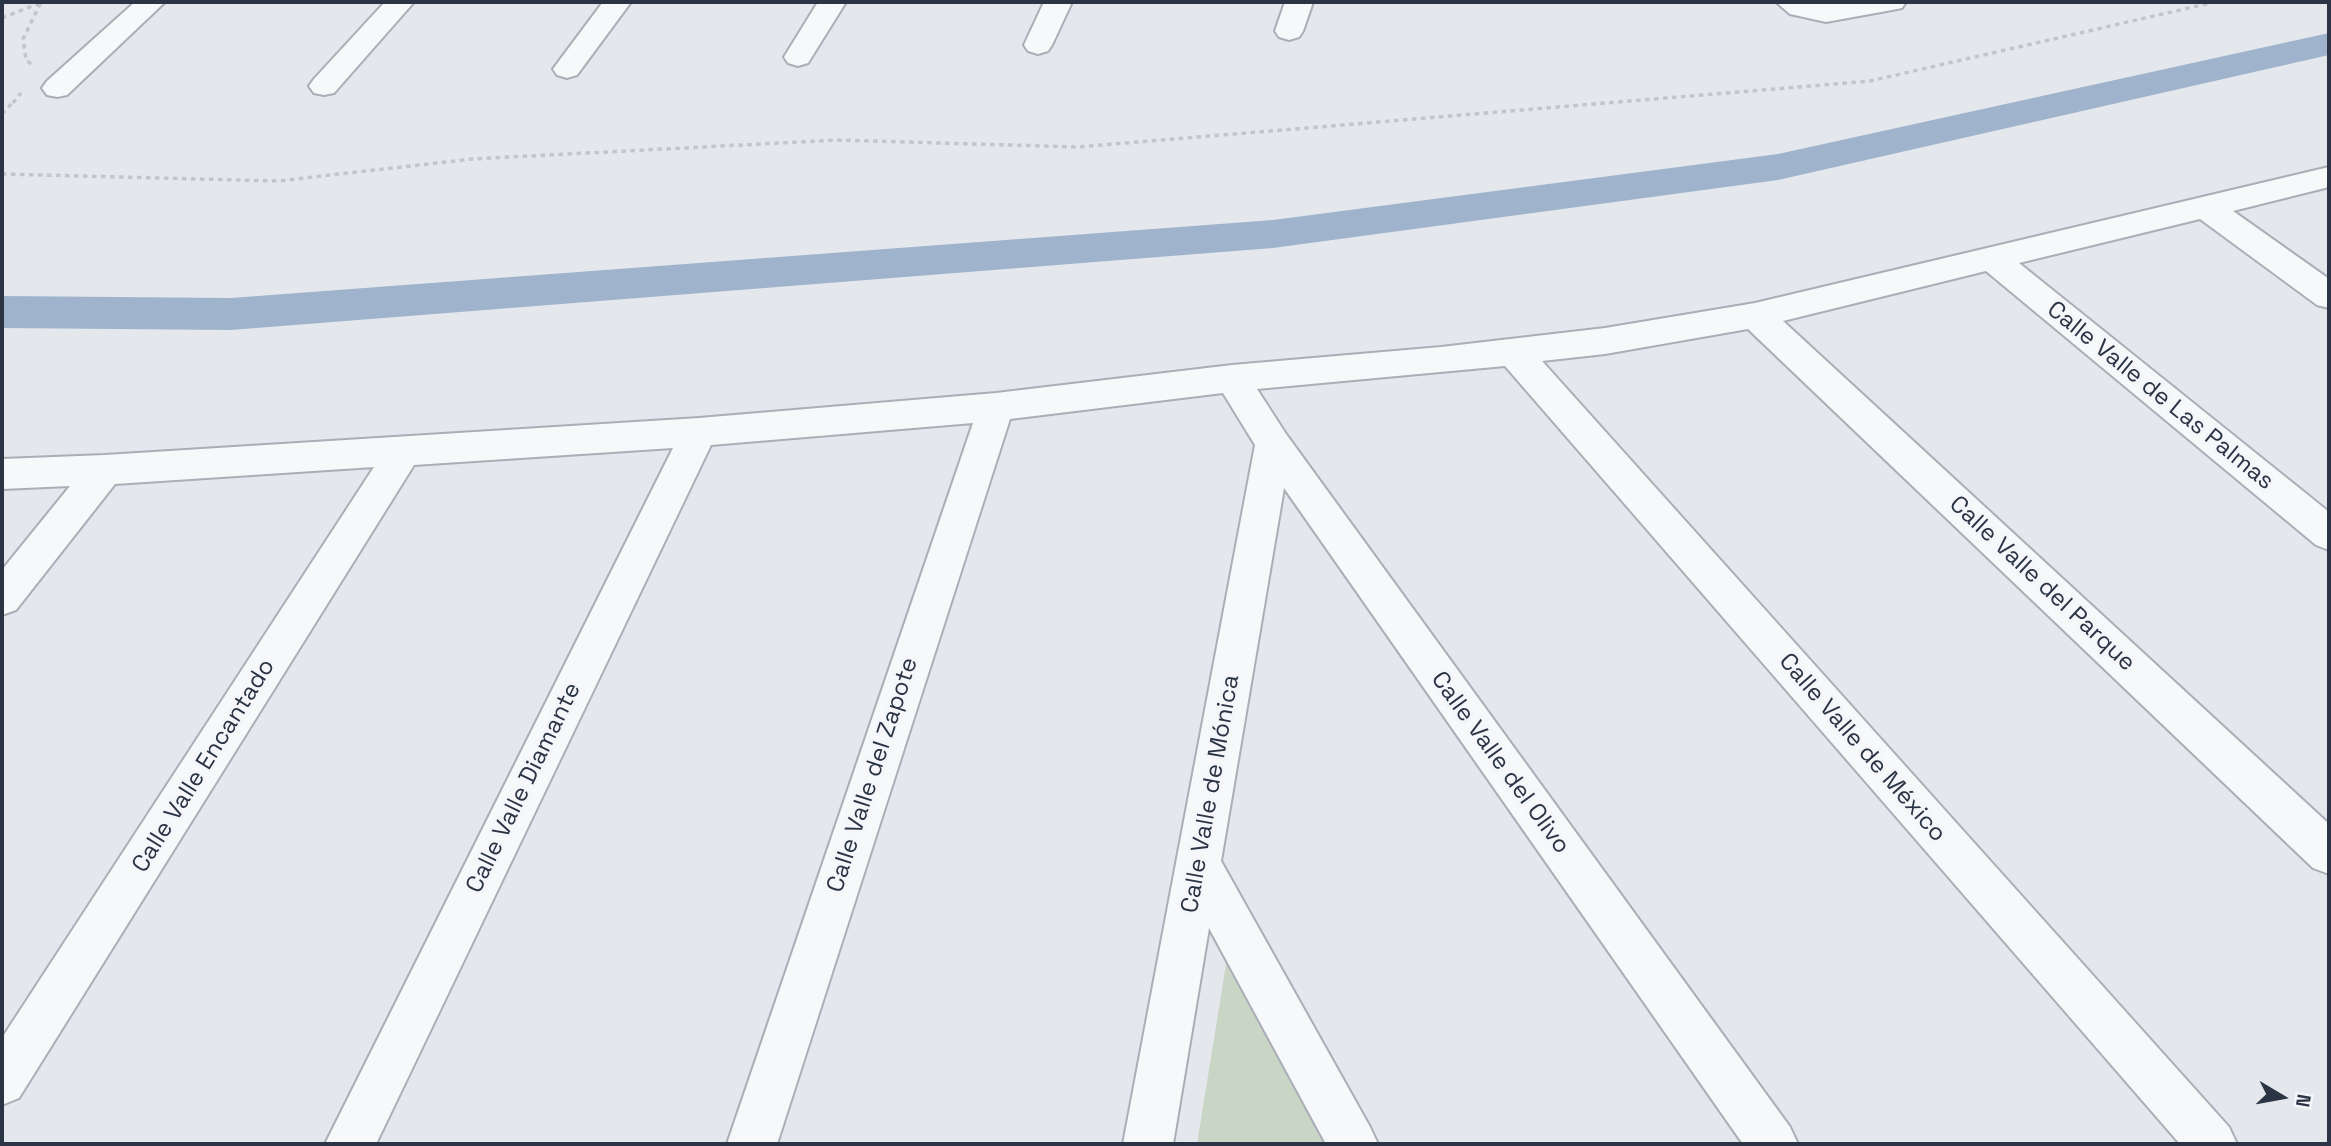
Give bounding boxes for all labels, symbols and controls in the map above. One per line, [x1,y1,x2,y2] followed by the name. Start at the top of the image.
[2041,296,2279,496] street label: Calle Valle de Las Palmas
[1943,490,2141,678] street label: Calle Valle del Parque
[1772,648,1952,848] street label: Calle Valle de México
[126,654,282,878] street label: Calle Valle Encantado
[821,654,925,896] street label: Calle Valle del Zapote
[1424,666,1576,860] street label: Calle Valle del Olivo
[1176,673,1246,915] street label: Calle Valle de Mónica
[461,678,587,898] street label: Calle Valle Diamante
[2247,1062,2317,1132] north arrow
[2290,1092,2317,1109] text: N

